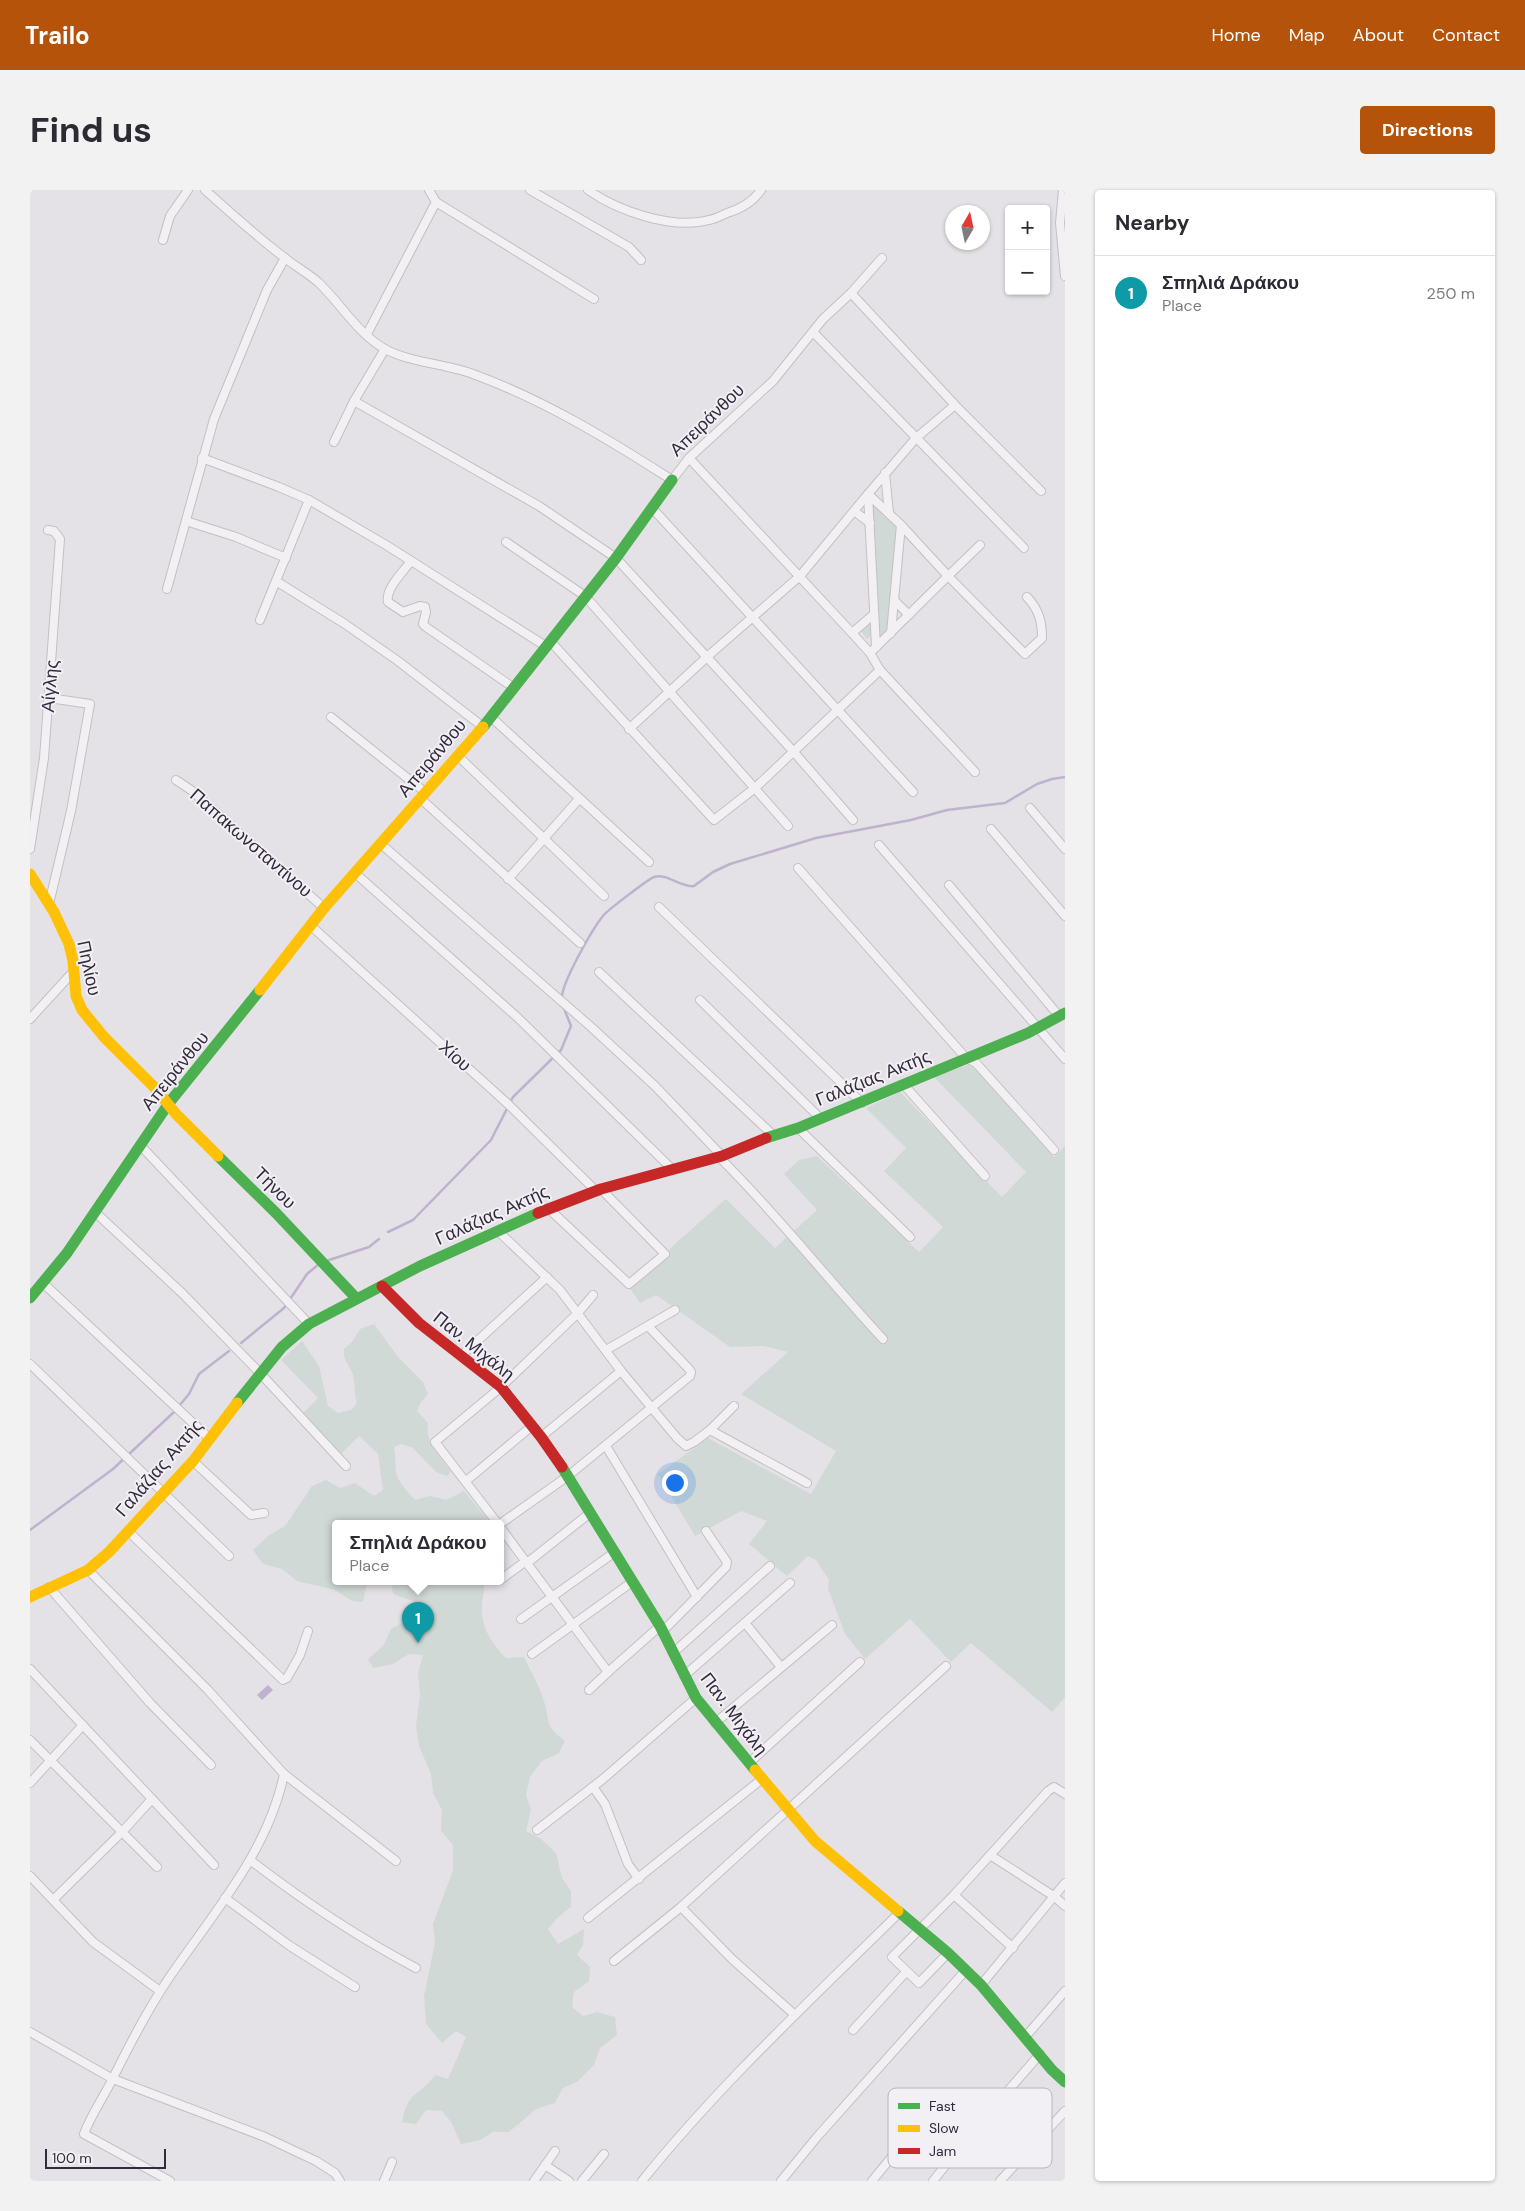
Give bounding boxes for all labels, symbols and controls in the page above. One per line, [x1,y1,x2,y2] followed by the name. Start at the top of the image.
[25,20,90,51] text: Trailo
[1211,23,1261,47] text: Home
[1289,23,1325,47] text: Map
[1353,23,1404,47] text: About
[1432,23,1500,47] text: Contact
[1360,106,1495,154] button: Directions
[30,107,152,153] text: Find us
[945,205,990,250] north arrow
[1005,205,1050,295] map controls
[1005,205,1050,250] button: +
[1115,209,1189,237] text: Nearby
[1005,250,1050,295] button: −
[1162,270,1299,295] text: Σπηλιά Δράκου
[1128,283,1134,304] text: 1
[1427,283,1475,304] text: 250 m
[1162,295,1202,316] text: Place
[664,378,750,462] street label: Απειράνθου
[36,658,64,713] street label: Αίγλης
[392,714,472,802] street label: Απειράνθου
[185,783,317,903] street label: Παπακωνσταντίνου
[71,938,107,998] street label: Πηλίου
[136,1026,214,1116] street label: Απειράνθου
[434,1035,476,1077] street label: Χίου
[812,1044,934,1112] street label: Γαλάζιας Ακτής
[249,1162,301,1214] street label: Τήνου
[432,1179,553,1251] street label: Γαλάζιας Ακτής
[428,1306,520,1386] street label: Παν. Μιχάλη
[110,1414,208,1522] street label: Γαλάζιας Ακτής
[662,1470,688,1496] your location
[332,1520,504,1585] popup
[349,1530,487,1555] text: Σπηλιά Δράκου
[349,1555,389,1576] text: Place
[402,1602,434,1643] pin: 1
[695,1668,773,1760] street label: Παν. Μιχάλη
[888,2088,1052,2168] legend
[929,2097,956,2115] text: Fast
[929,2119,959,2137] text: Slow
[929,2142,956,2160] text: Jam
[45,2146,166,2169] scale bar
[52,2149,92,2167] text: 100 m

